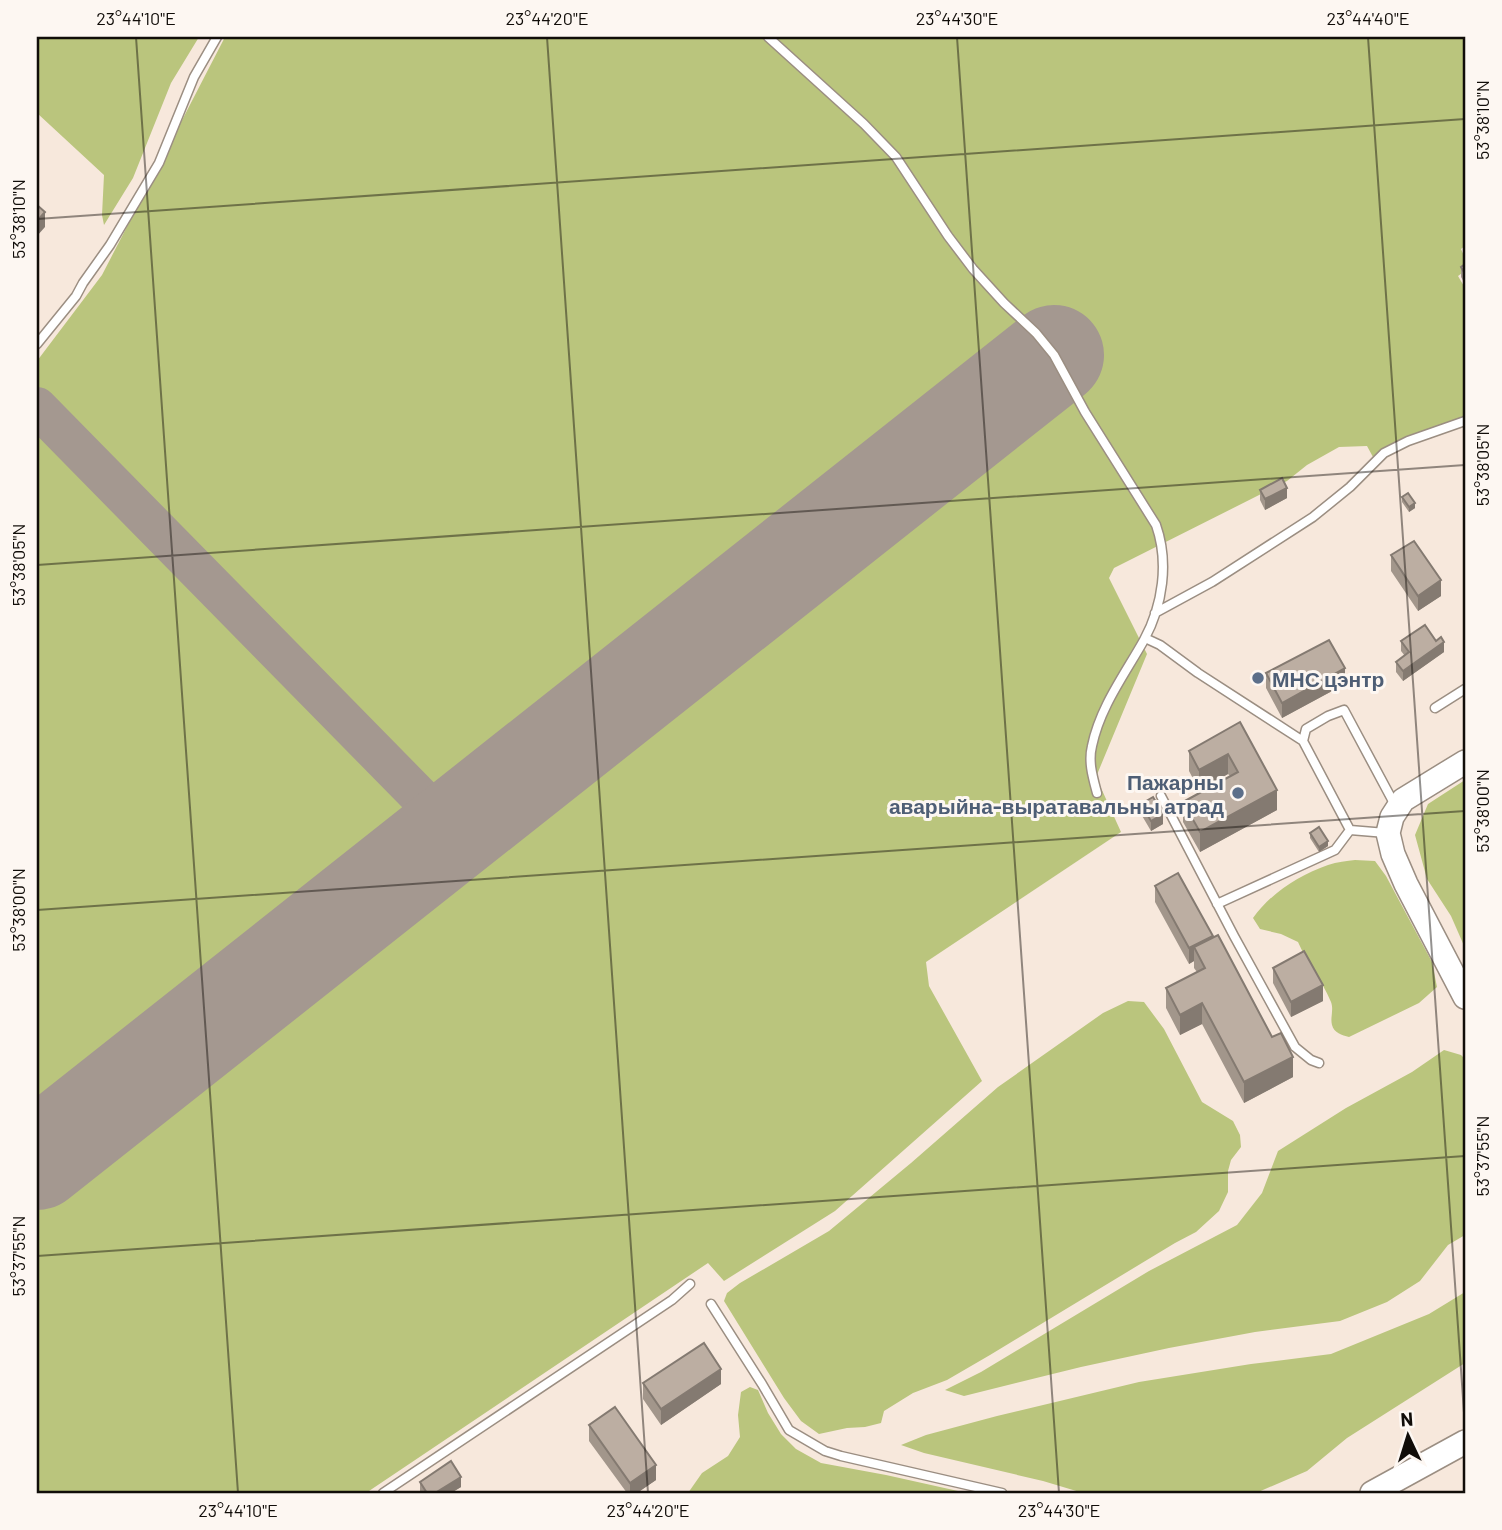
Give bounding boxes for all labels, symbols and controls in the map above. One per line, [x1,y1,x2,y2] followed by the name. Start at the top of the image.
[96,7,176,29] text: 23°44'10"E
[505,7,589,29] text: 23°44'20"E
[916,7,998,29] text: 23°44'30"E
[1326,7,1410,29] text: 23°44'40"E
[1471,80,1493,160] text: 53°38'10"N
[7,179,29,259] text: 53°38'10"N
[1471,424,1493,506] text: 53°38'05"N
[7,524,29,606] text: 53°38'05"N
[1272,666,1384,691] place label: МНС цэнтр
[1250,670,1266,686] marker: МНС цэнтр
[889,769,1224,818] place label: Пажарны аварыйна-выратавальны атрад
[1471,769,1493,853] text: 53°38'00"N
[1230,785,1246,801] marker: Пажарны аварыйна-выратавальны атрад
[7,868,29,952] text: 53°38'00"N
[1471,1116,1493,1196] text: 53°37'55"N
[7,1216,29,1296] text: 53°37'55"N
[1372,1400,1442,1470] north arrow
[1400,1407,1414,1430] text: N
[198,1499,278,1521] text: 23°44'10"E
[606,1499,690,1521] text: 23°44'20"E
[1018,1499,1100,1521] text: 23°44'30"E

